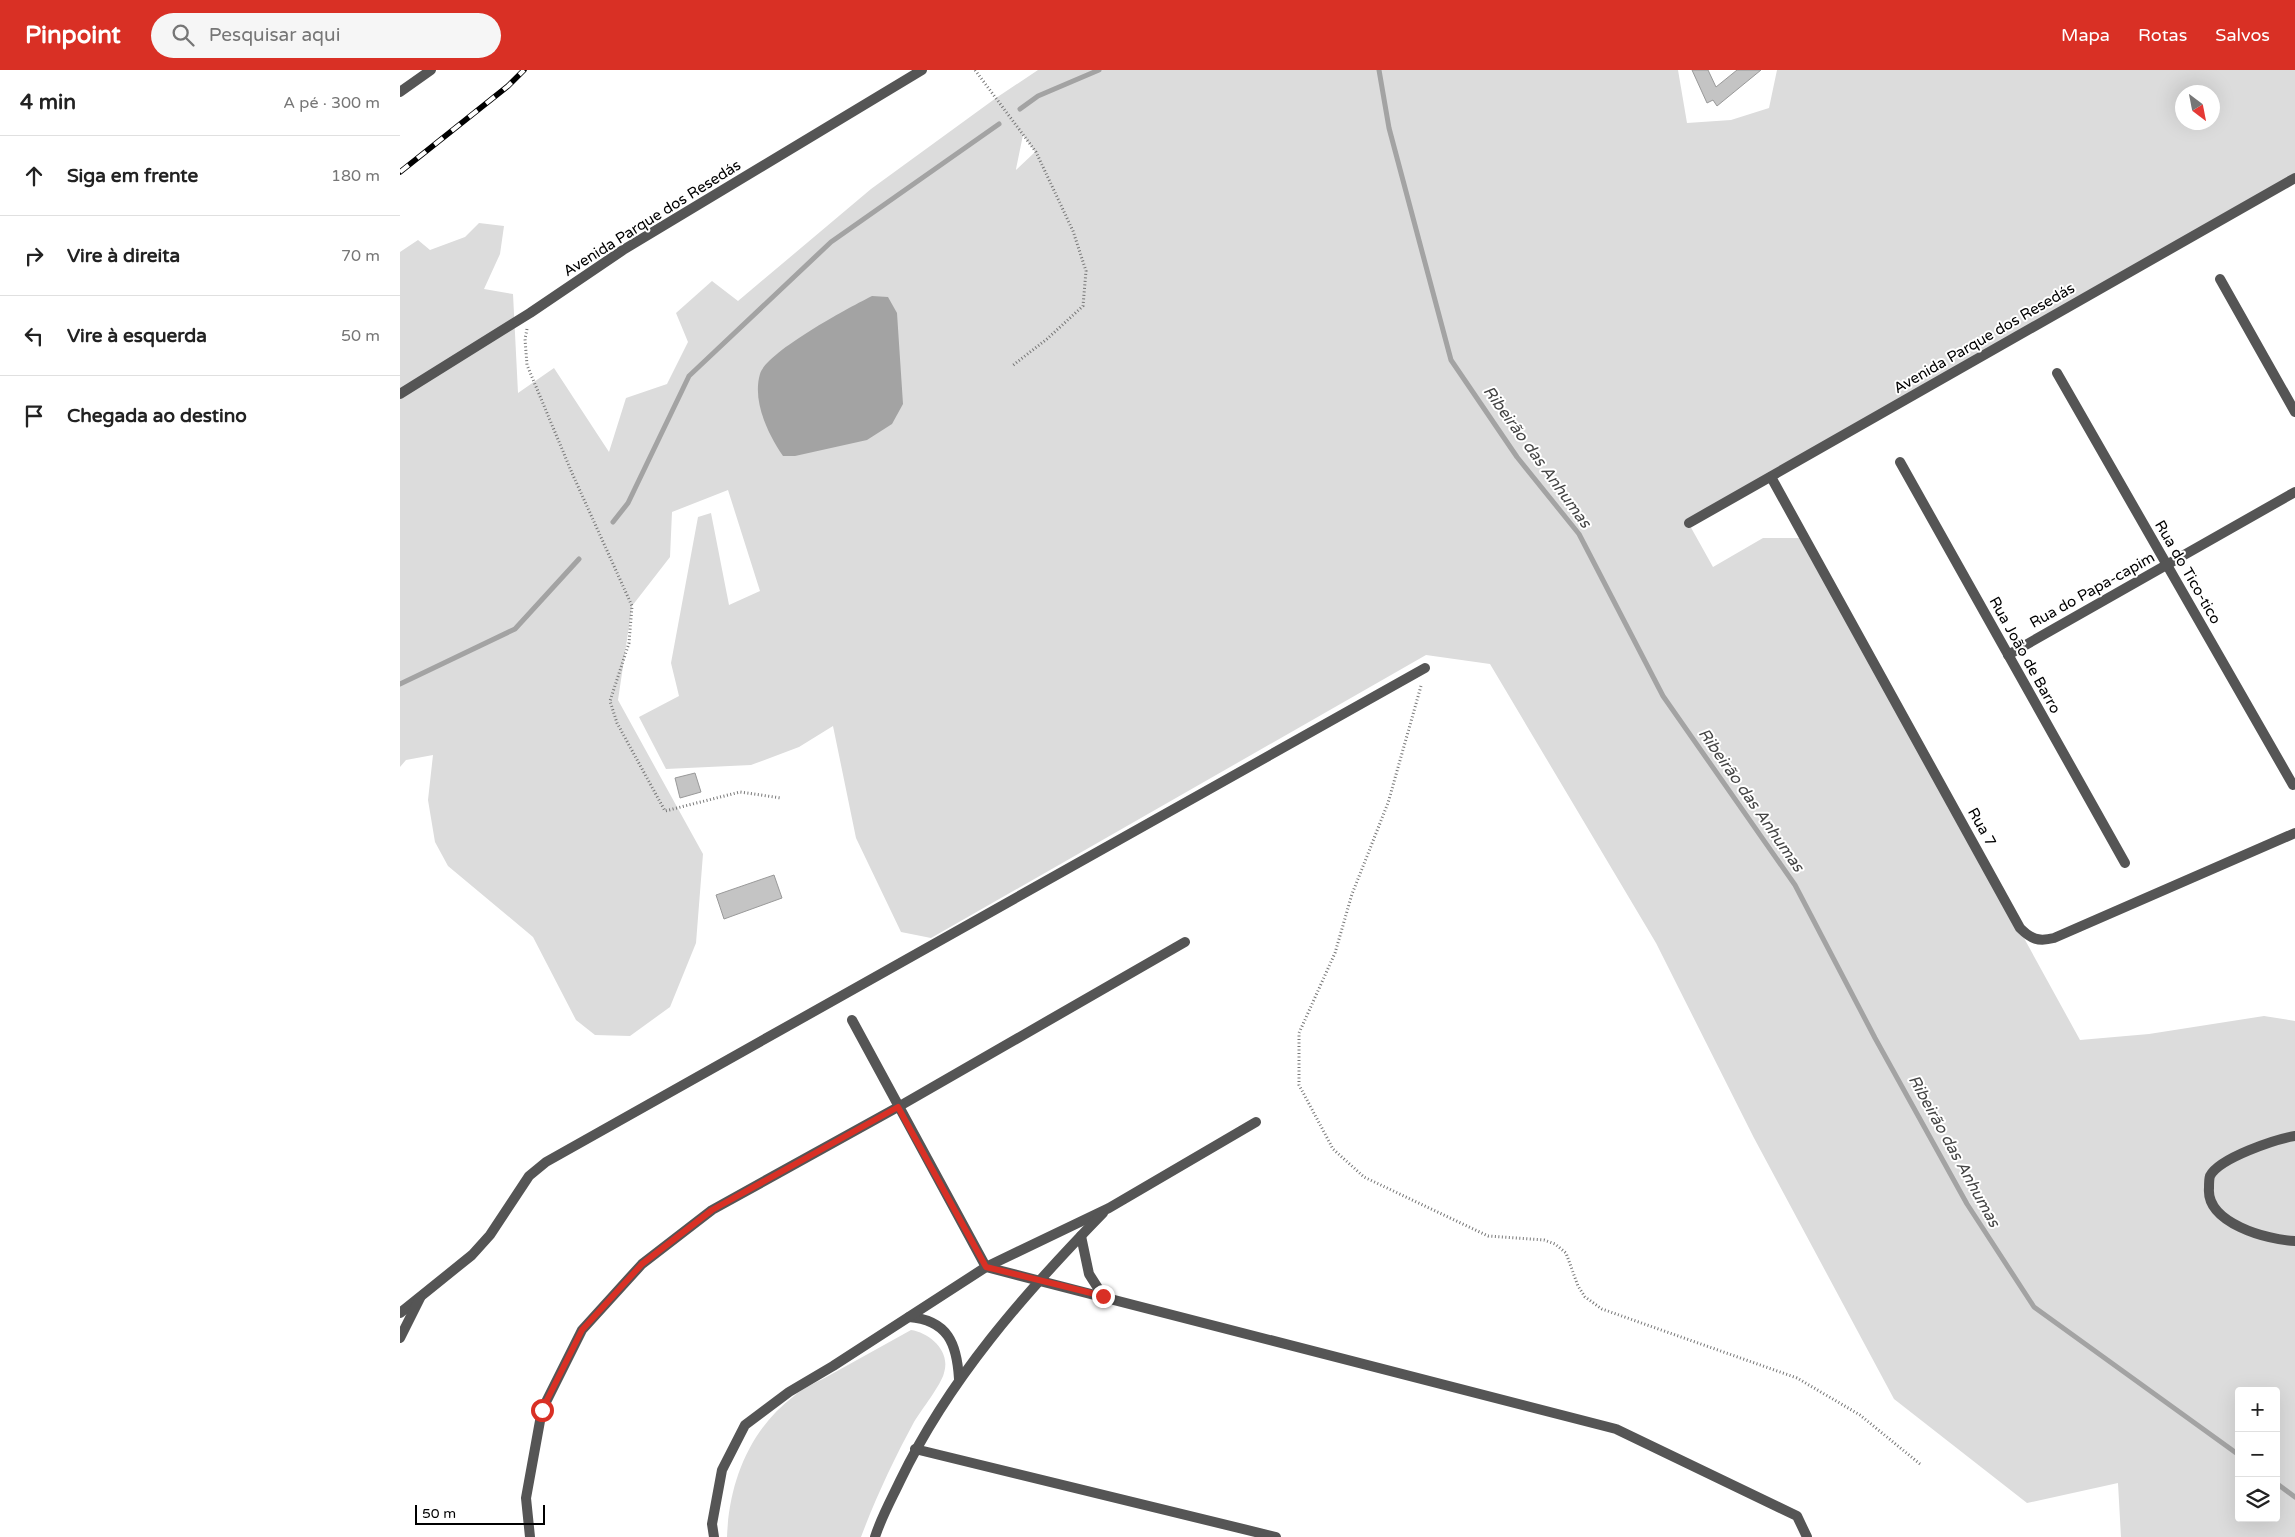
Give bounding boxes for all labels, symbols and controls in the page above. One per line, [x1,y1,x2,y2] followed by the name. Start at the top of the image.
[151,13,501,58] search box
[25,21,121,50] text: Pinpoint
[169,21,197,49] icon: search
[209,24,340,46] text: Pesquisar aqui
[2061,24,2110,46] text: Mapa
[2138,24,2187,46] text: Rotas
[2215,24,2270,46] text: Salvos
[2175,85,2220,130] north arrow
[20,90,76,115] text: 4 min
[283,93,380,113] text: A pé · 300 m
[560,156,744,280] street label: Avenida Parque dos Resedás
[20,162,48,190] icon: ahead
[67,165,198,187] text: Siga em frente
[331,166,380,186] text: 180 m
[20,242,48,270] icon: right
[67,245,180,267] text: Vire à direita
[341,246,380,266] text: 70 m
[1890,279,2078,397] street label: Avenida Parque dos Resedás
[20,322,48,350] icon: left
[67,325,207,347] text: Vire à esquerda
[341,326,380,346] text: 50 m
[1479,382,1596,533] water label: Ribeirão das Anhumas
[20,402,48,430] icon: arrive
[67,405,247,427] text: Chegada ao destino
[2151,517,2225,627] street label: Rua do Tico-tico
[2026,548,2158,632] street label: Rua do Papa-capim
[1985,593,2065,717] street label: Rua João de Barro
[1694,724,1809,877] water label: Ribeirão das Anhumas
[1964,804,2000,850] street label: Rua 7
[1904,1071,2005,1232] water label: Ribeirão das Anhumas
[1092,1285,1115,1308] route end
[2235,1387,2280,1522] map controls
[2235,1387,2280,1432] button: +
[531,1399,554,1422] route start
[2235,1432,2280,1477] button: −
[2235,1477,2280,1522] button: layers
[415,1502,545,1525] scale bar
[422,1505,456,1522] text: 50 m

